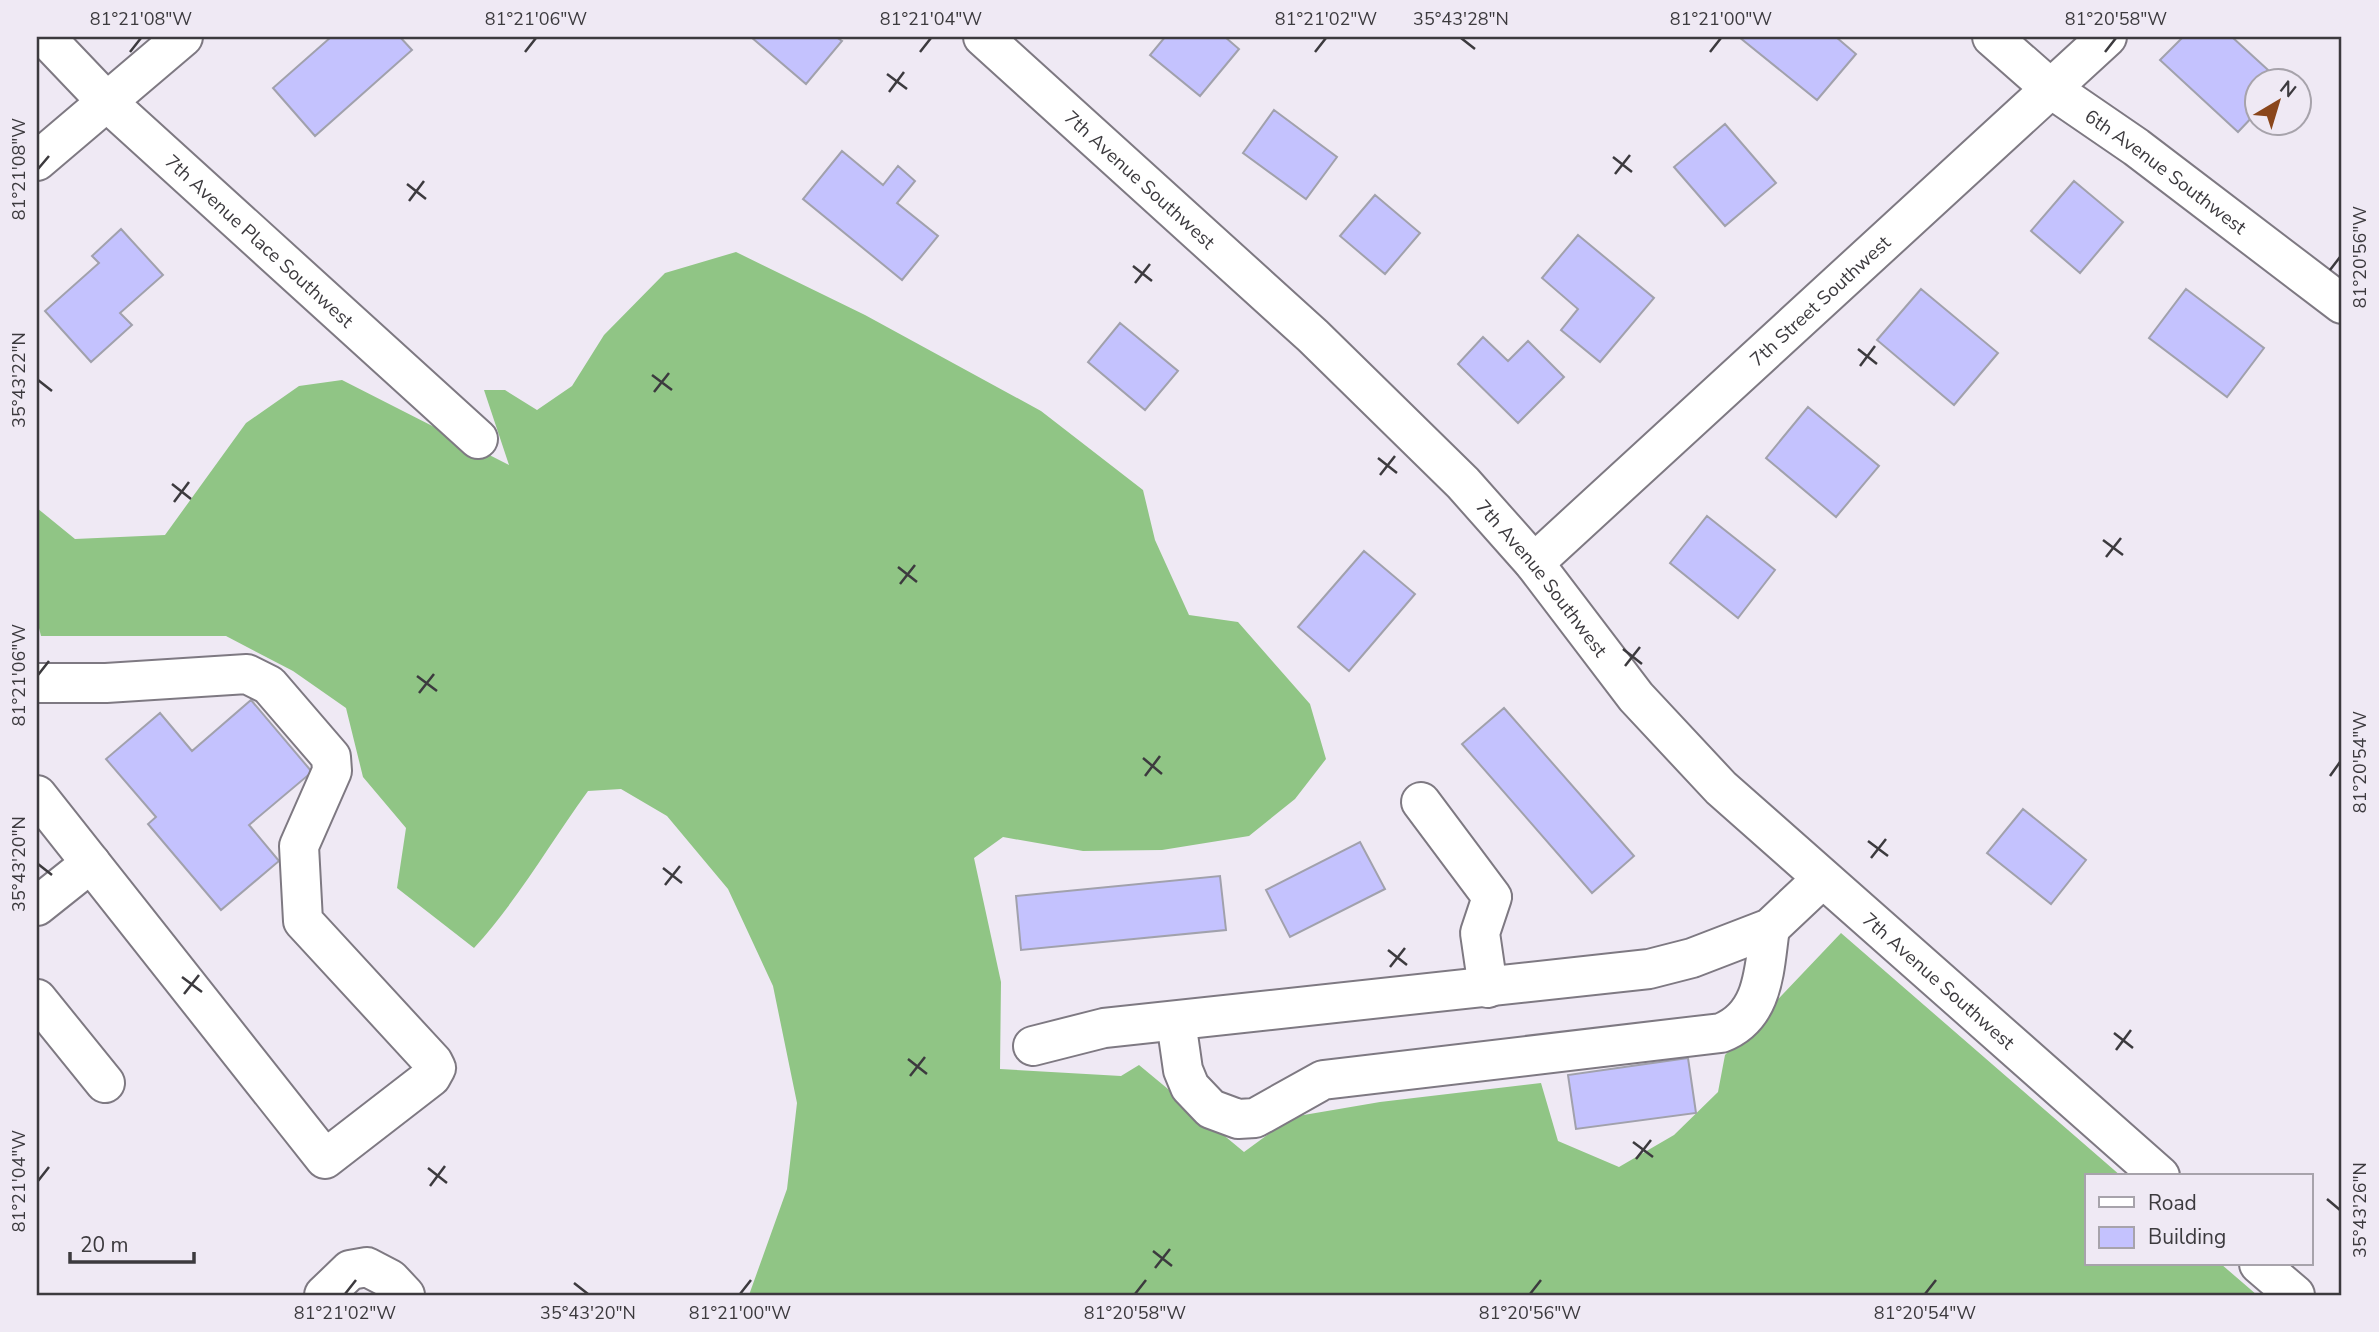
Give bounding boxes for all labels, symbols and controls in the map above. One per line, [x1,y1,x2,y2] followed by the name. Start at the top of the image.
[90,7,192,31] text: 81°21'08"W
[485,7,587,31] text: 81°21'06"W
[880,7,982,31] text: 81°21'04"W
[1275,7,1377,31] text: 81°21'02"W
[1413,7,1509,31] text: 35°43'28"N
[1670,7,1772,31] text: 81°21'00"W
[2065,7,2167,31] text: 81°20'58"W
[2242,66,2312,136] north arrow
[2274,75,2301,104] text: N
[2079,104,2252,241] street label: 6th Avenue Southwest
[1058,105,1221,256] street label: 7th Avenue Southwest
[7,118,31,220] text: 81°21'08"W
[159,149,359,334] street label: 7th Avenue Place Southwest
[2348,206,2372,308] text: 81°20'56"W
[1745,230,1897,373] street label: 7th Street Southwest
[7,332,31,428] text: 35°43'22"N
[1470,494,1613,663] street label: 7th Avenue Southwest
[7,624,31,726] text: 81°21'06"W
[2348,711,2372,813] text: 81°20'54"W
[7,816,31,912] text: 35°43'20"N
[1856,907,2020,1056] street label: 7th Avenue Southwest
[7,1130,31,1232] text: 81°21'04"W
[2348,1162,2372,1258] text: 35°43'26"N
[2085,1174,2312,1266] legend
[2148,1189,2197,1217] text: Road
[70,1220,194,1264] scale bar
[2148,1223,2226,1251] text: Building
[80,1231,129,1259] text: 20 m
[294,1301,396,1325] text: 81°21'02"W
[540,1301,636,1325] text: 35°43'20"N
[689,1301,791,1325] text: 81°21'00"W
[1084,1301,1186,1325] text: 81°20'58"W
[1479,1301,1581,1325] text: 81°20'56"W
[1874,1301,1976,1325] text: 81°20'54"W

